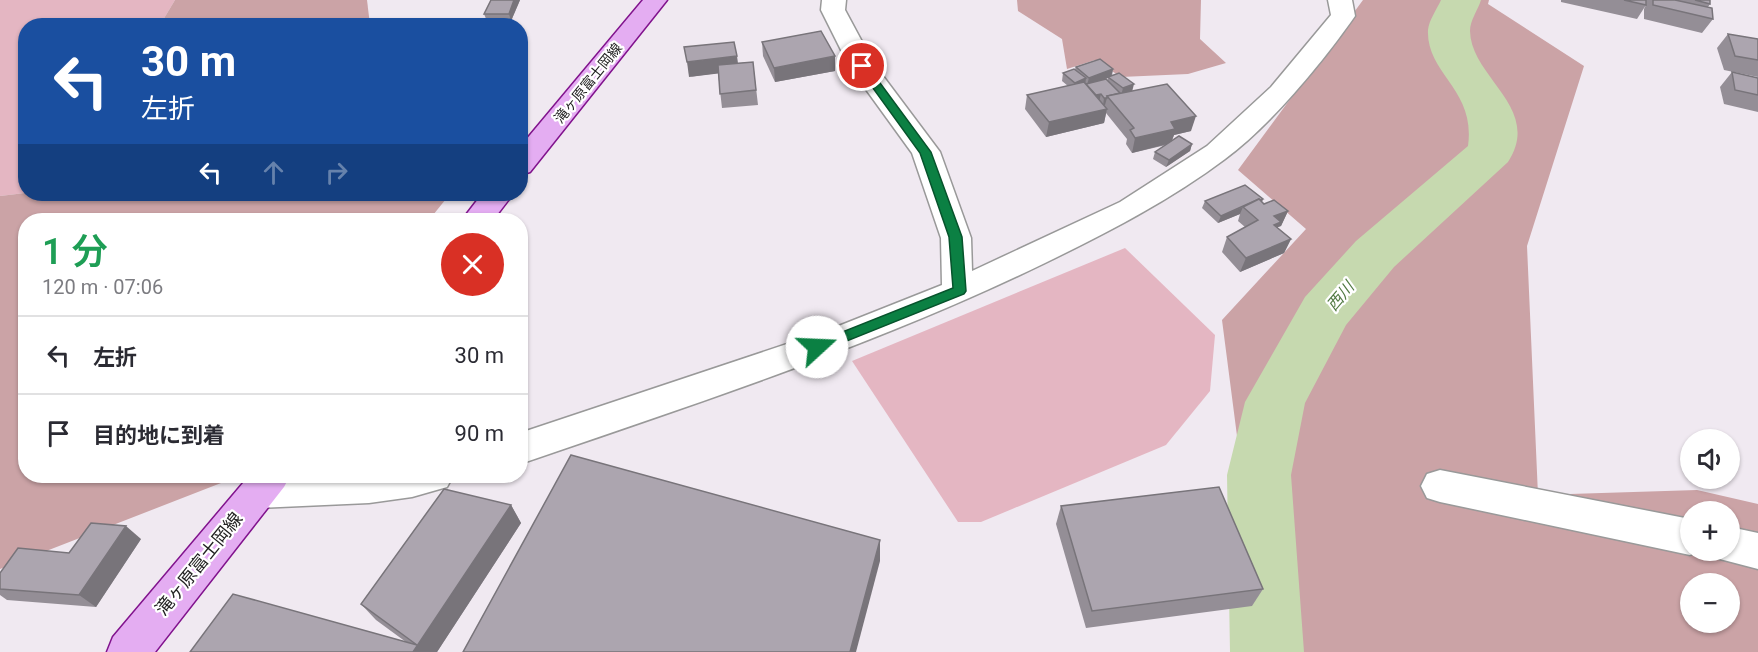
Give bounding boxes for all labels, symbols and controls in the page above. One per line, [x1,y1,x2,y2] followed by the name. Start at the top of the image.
[141,37,236,86] text: 30 m
[551,40,625,126] street label: 滝ヶ原富士岡線
[836,40,887,91] pin
[42,42,120,120] icon: left
[845,49,878,82] icon: arrive
[141,93,195,125] text: 左折
[194,156,227,189] icon: left
[257,156,290,189] icon: ahead
[320,156,353,189] icon: right
[42,231,108,273] text: 1 分
[441,233,504,296] button: close
[42,275,163,299] text: 120 m · 07:06
[1323,276,1359,315] water label: 西川
[785,315,849,379] position arrow
[42,339,75,372] icon: left
[455,343,504,368] text: 30 m
[93,345,137,370] text: 左折
[42,417,75,450] icon: arrive
[455,421,504,446] text: 90 m
[93,423,225,448] text: 目的地に到着
[1680,429,1740,633] map controls
[1680,429,1740,489] button: sound
[1680,501,1740,561] button: +
[151,508,246,619] street label: 滝ヶ原富士岡線
[1680,573,1740,633] button: −

